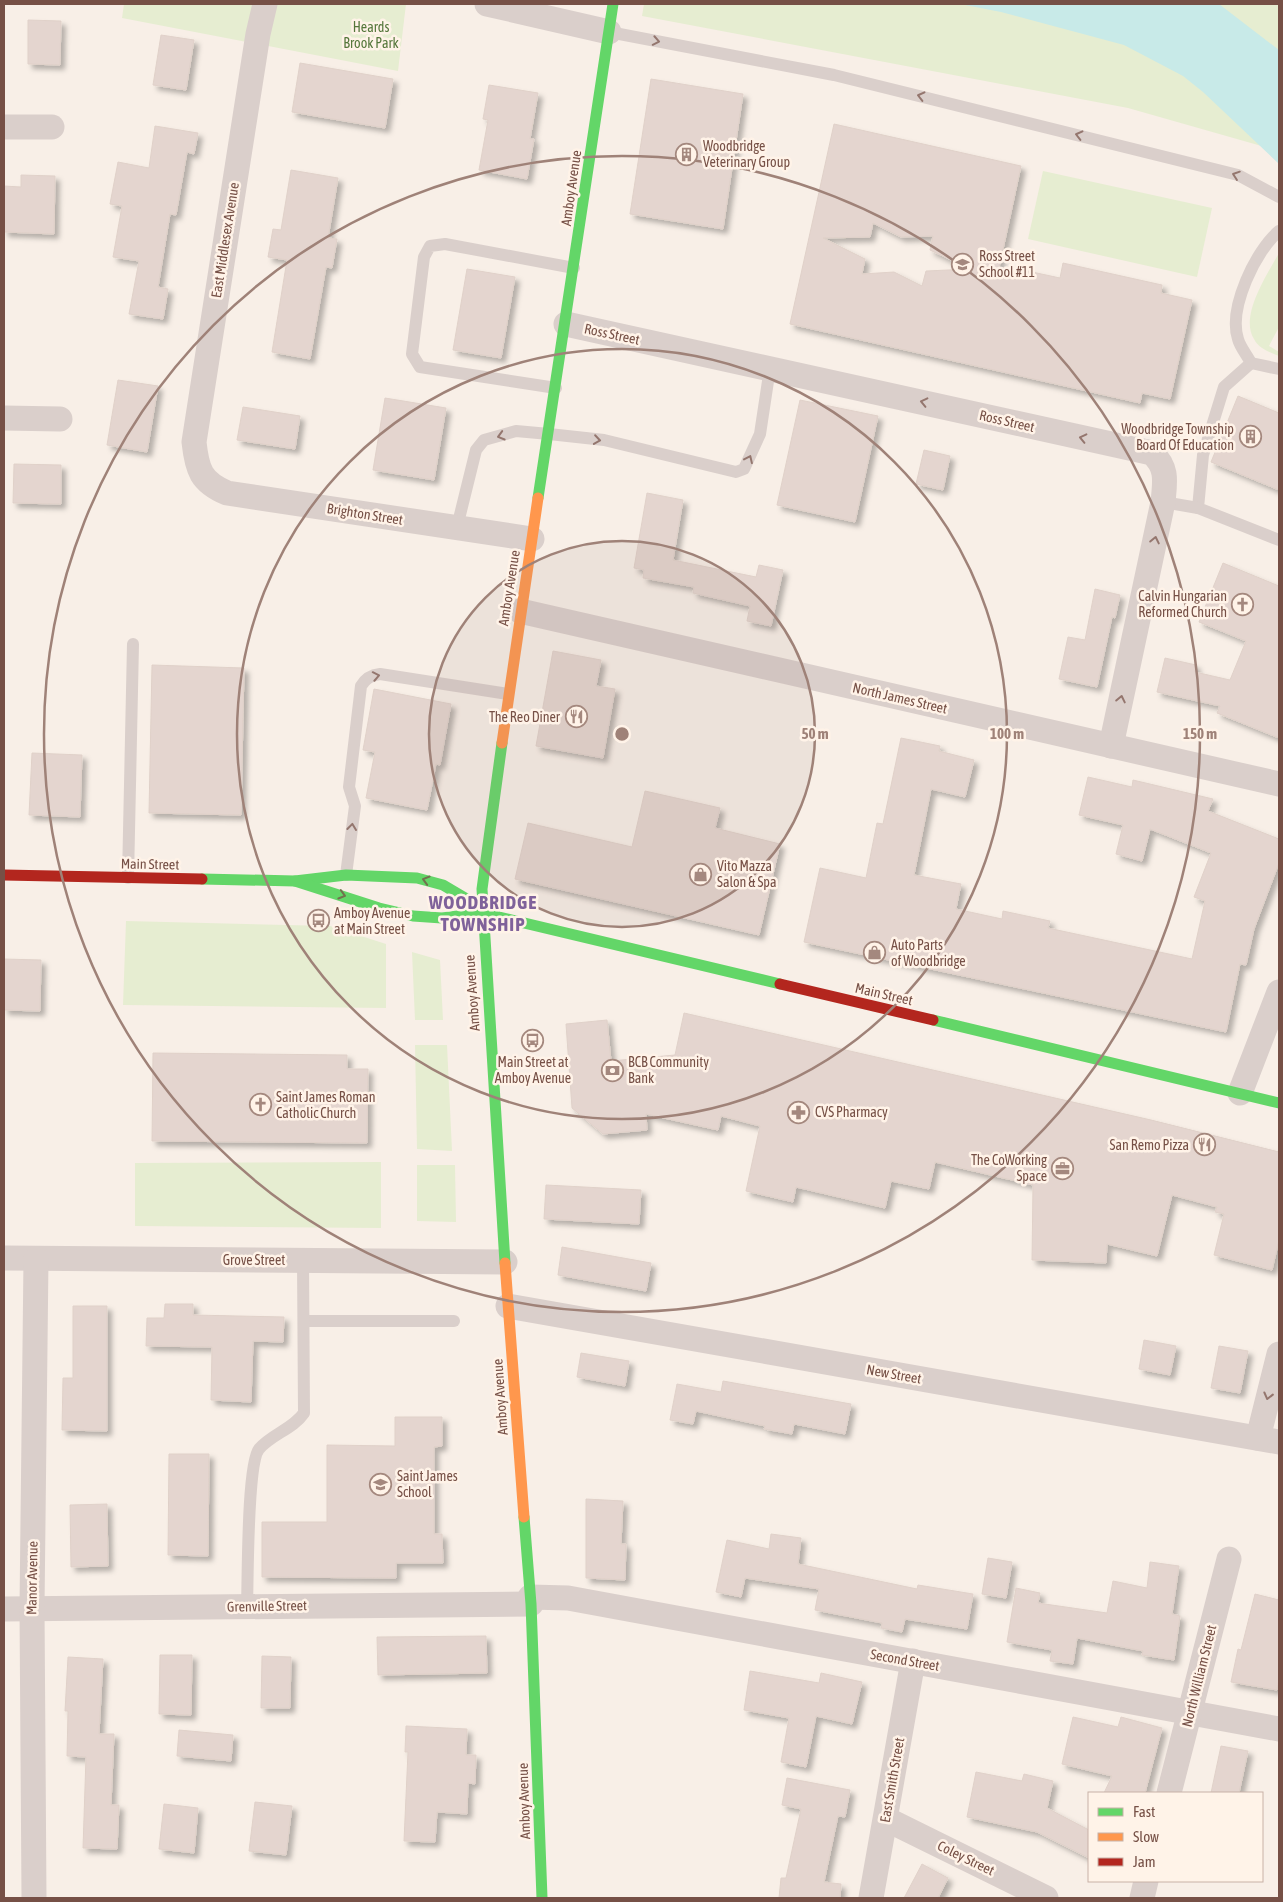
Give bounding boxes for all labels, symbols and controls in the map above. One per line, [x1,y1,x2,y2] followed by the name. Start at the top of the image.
[343,19,399,51] park label: Heards Brook Park
[652,35,661,45] one-way arrow
[916,91,925,102] one-way arrow
[1074,130,1083,141] one-way arrow
[703,138,790,170] place label: Woodbridge Veterinary Group
[675,142,699,166] building icon: Woodbridge Veterinary Group
[558,149,584,227] street label: Amboy Avenue
[1232,171,1241,181] one-way arrow
[208,181,242,299] street label: East Middlesex Avenue
[979,248,1035,280] place label: Ross Street School #11
[951,252,975,276] school or university icon: Ross Street School #11
[583,320,641,348] street label: Ross Street
[920,398,929,408] one-way arrow
[978,407,1036,435] street label: Ross Street
[1121,421,1234,453] place label: Woodbridge Township Board Of Education
[1238,425,1262,449] building icon: Woodbridge Township Board Of Education
[497,430,505,440] one-way arrow
[1079,433,1087,444] one-way arrow
[593,434,601,444] one-way arrow
[742,455,753,464] one-way arrow
[326,500,404,528] street label: Brighton Street
[1149,535,1160,544] one-way arrow
[495,549,523,627] street label: Amboy Avenue
[1138,588,1227,620] place label: Calvin Hungarian Reformed Church
[1231,592,1255,616] church icon: Calvin Hungarian Reformed Church
[372,671,381,682] one-way arrow
[851,679,949,717] street label: North James Street
[1115,694,1126,703] one-way arrow
[564,705,588,729] restaurant icon: The Reo Diner
[489,709,561,725] place label: The Reo Diner
[613,725,631,743] centre of rings
[802,725,829,742] text: 50 m
[990,725,1024,742] text: 100 m
[1183,725,1217,742] text: 150 m
[346,823,357,831] one-way arrow
[121,855,179,873] street label: Main Street
[717,858,776,890] place label: Vito Mazza Salon & Spa
[689,862,713,886] shop icon: Vito Mazza Salon & Spa
[422,876,431,886] one-way arrow
[337,890,346,900] one-way arrow
[428,891,537,935] district label: WOODBRIDGE TOWNSHIP
[334,905,410,937] place label: Amboy Avenue at Main Street
[306,909,330,933] bus stop icon: Amboy Avenue at Main Street
[891,937,966,969] place label: Auto Parts of Woodbridge
[863,941,887,965] shop icon: Auto Parts of Woodbridge
[461,954,483,1032] street label: Amboy Avenue
[854,980,914,1008] street label: Main Street
[521,1028,545,1052] bus stop icon: Main Street at Amboy Avenue
[495,1054,571,1086] place label: Main Street at Amboy Avenue
[628,1054,709,1086] place label: BCB Community Bank
[600,1058,624,1082] bank icon: BCB Community Bank
[276,1089,376,1121] place label: Saint James Roman Catholic Church
[248,1093,272,1117] church icon: Saint James Roman Catholic Church
[787,1100,811,1124] pharmacy icon: CVS Pharmacy
[815,1104,888,1120] place label: CVS Pharmacy
[1193,1133,1217,1157] restaurant icon: San Remo Pizza
[1110,1137,1189,1153] place label: San Remo Pizza
[971,1152,1047,1184] place label: The CoWorking Space
[1051,1156,1075,1180] office icon: The CoWorking Space
[223,1252,285,1268] street label: Grove Street
[489,1358,511,1436] street label: Amboy Avenue
[865,1361,923,1387] street label: New Street
[1264,1392,1274,1400] one-way arrow
[397,1468,458,1500] place label: Saint James School
[369,1472,393,1496] school or university icon: Saint James School
[23,1541,41,1615] street label: Manor Avenue
[227,1597,307,1615] street label: Grenville Street
[1179,1623,1219,1729] street label: North William Street
[869,1646,941,1674] street label: Second Street
[877,1736,907,1824] street label: East Smith Street
[515,1763,533,1839] street label: Amboy Avenue
[1088,1792,1263,1882] legend
[1133,1803,1155,1820] text: Fast
[1133,1828,1159,1845] text: Slow
[935,1837,997,1879] street label: Coley Street
[1133,1853,1156,1870] text: Jam

